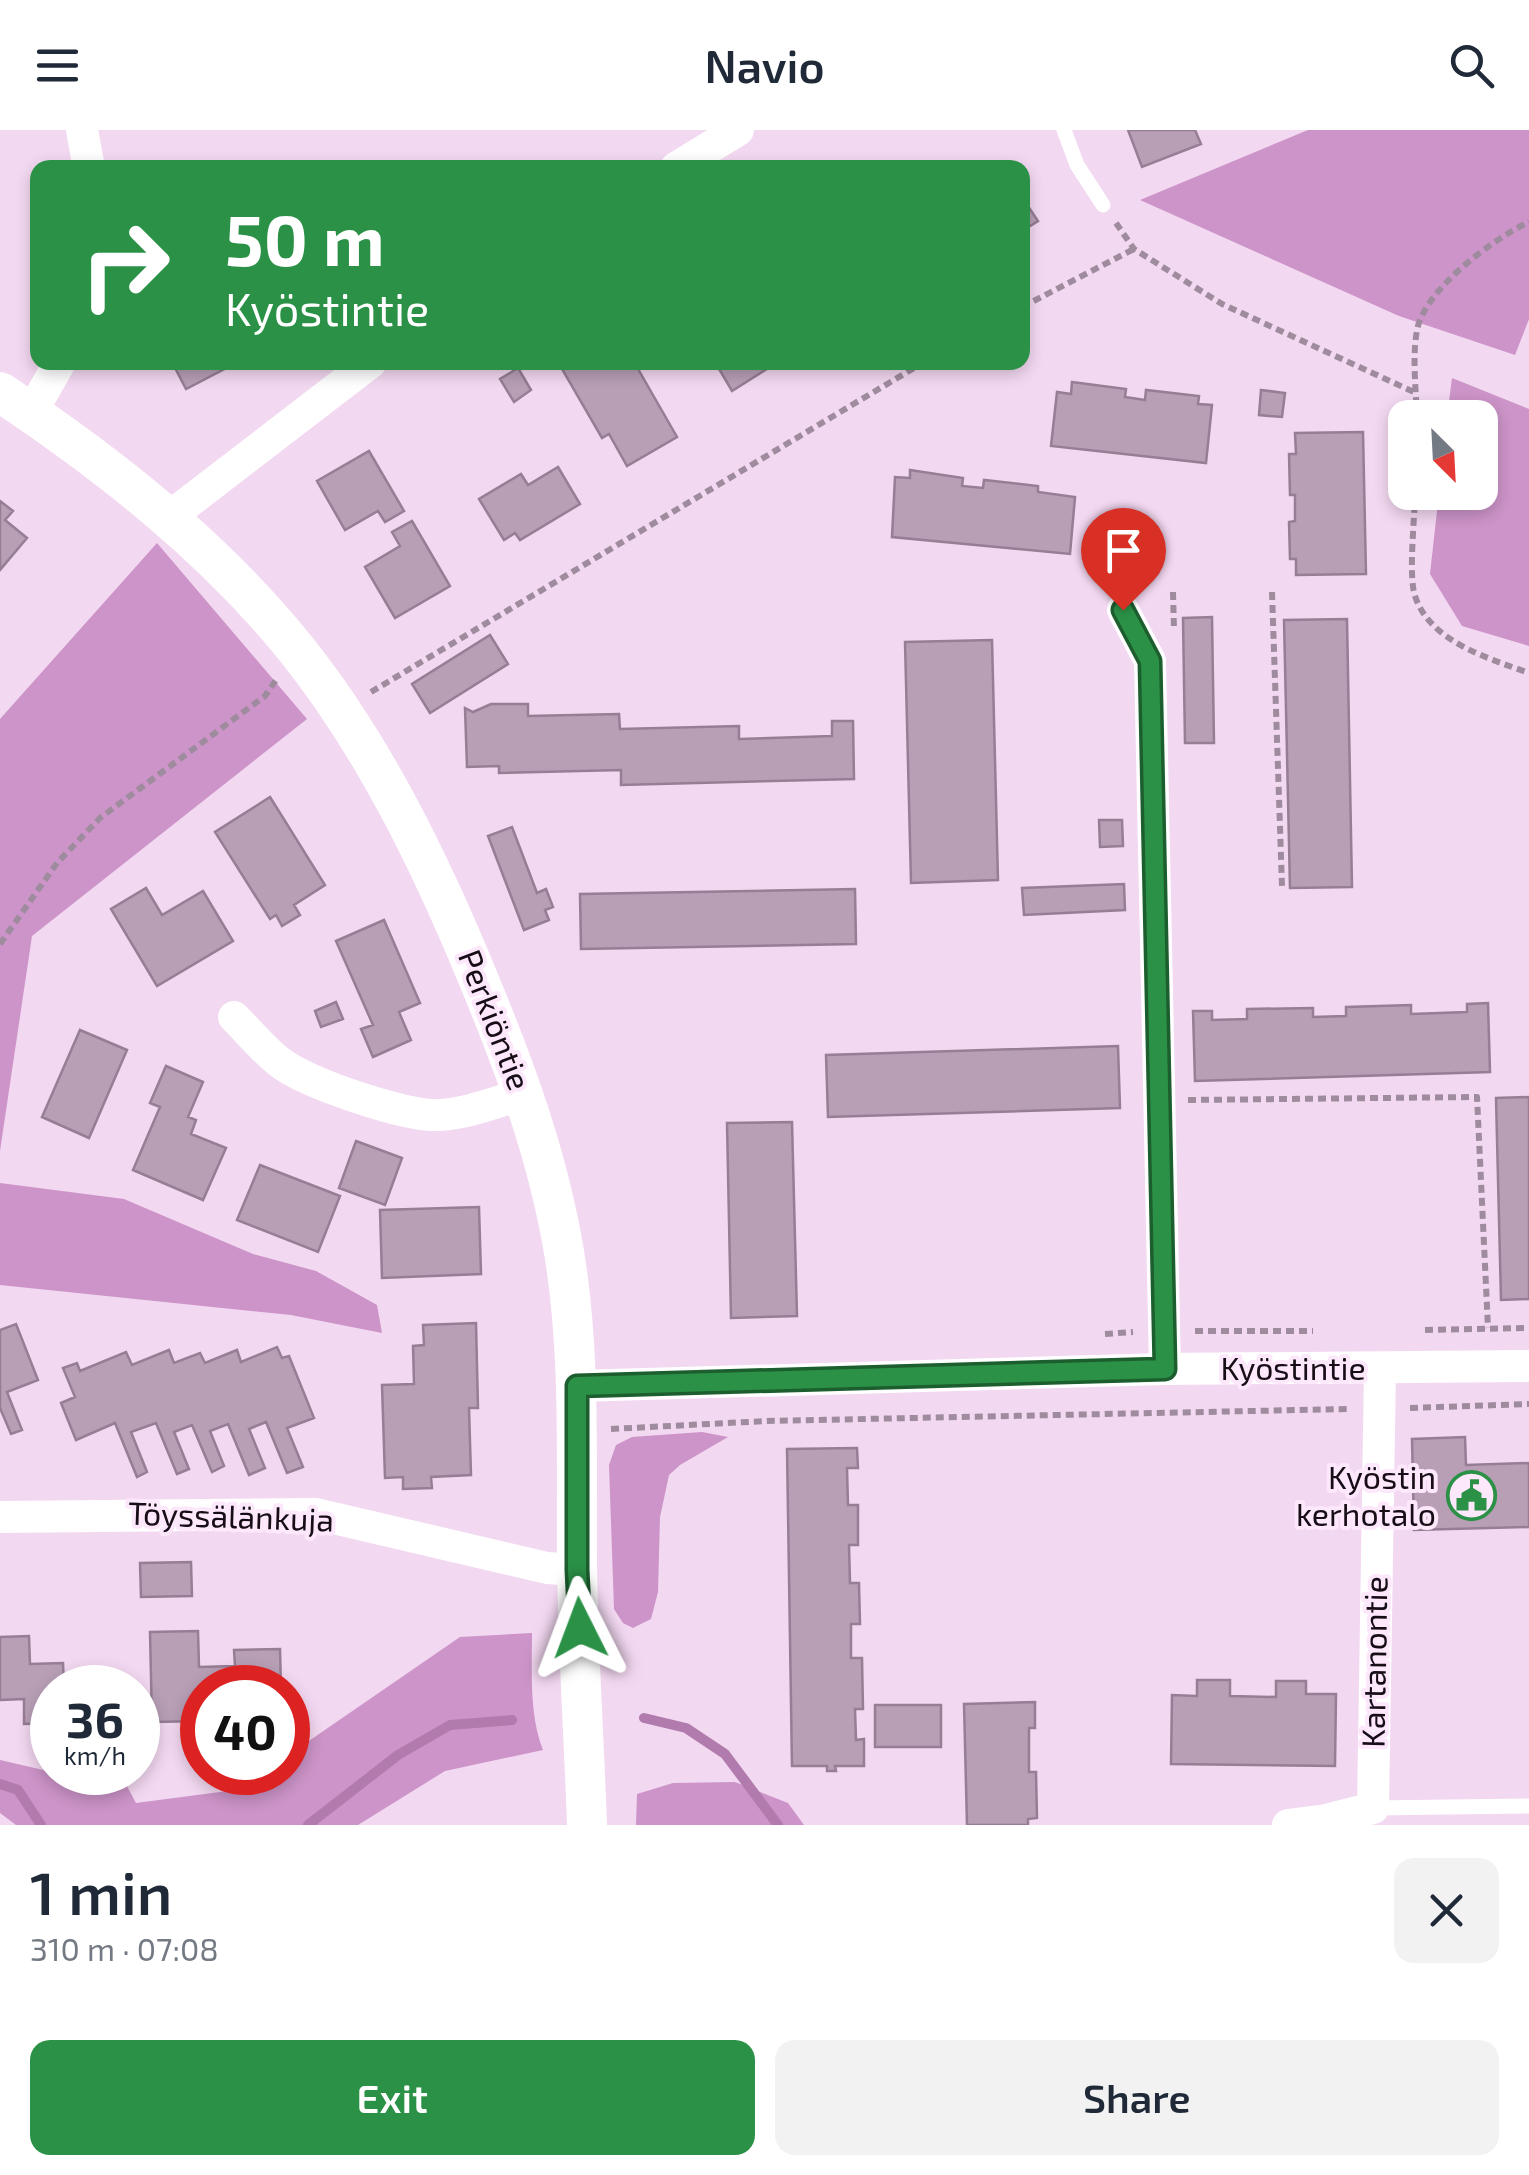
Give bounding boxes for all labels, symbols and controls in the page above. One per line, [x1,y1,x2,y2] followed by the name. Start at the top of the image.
[30,38,85,93] icon: menu
[704,38,825,92] text: Navio
[1444,38,1499,93] icon: search
[225,196,385,280] text: 50 m
[60,200,190,330] icon: right
[225,281,429,335] text: Kyöstintie
[1388,400,1498,510] north arrow
[1388,400,1498,510] map controls
[1081,508,1166,611] pin
[1096,523,1151,578] icon: arrive
[452,944,540,1095] street label: Perkiöntie
[1220,1348,1366,1386] street label: Kyöstintie
[1296,1457,1436,1532] place label: Kyöstin kerhotalo
[1445,1470,1497,1522] public building icon: Kyöstin kerhotalo
[128,1492,335,1539] street label: Töyssälänkuja
[528,1576,632,1680] position arrow
[1353,1576,1393,1748] street label: Kartanontie
[180,1665,310,1795] speed limit sign: 40
[66,1688,124,1748] text: 36
[64,1740,126,1770] text: km/h
[30,1855,172,1927] text: 1 min
[1394,1858,1499,1963] button: close
[30,1929,219,1967] text: 310 m · 07:08
[30,2040,755,2155] button: Exit
[775,2040,1499,2155] button: Share

